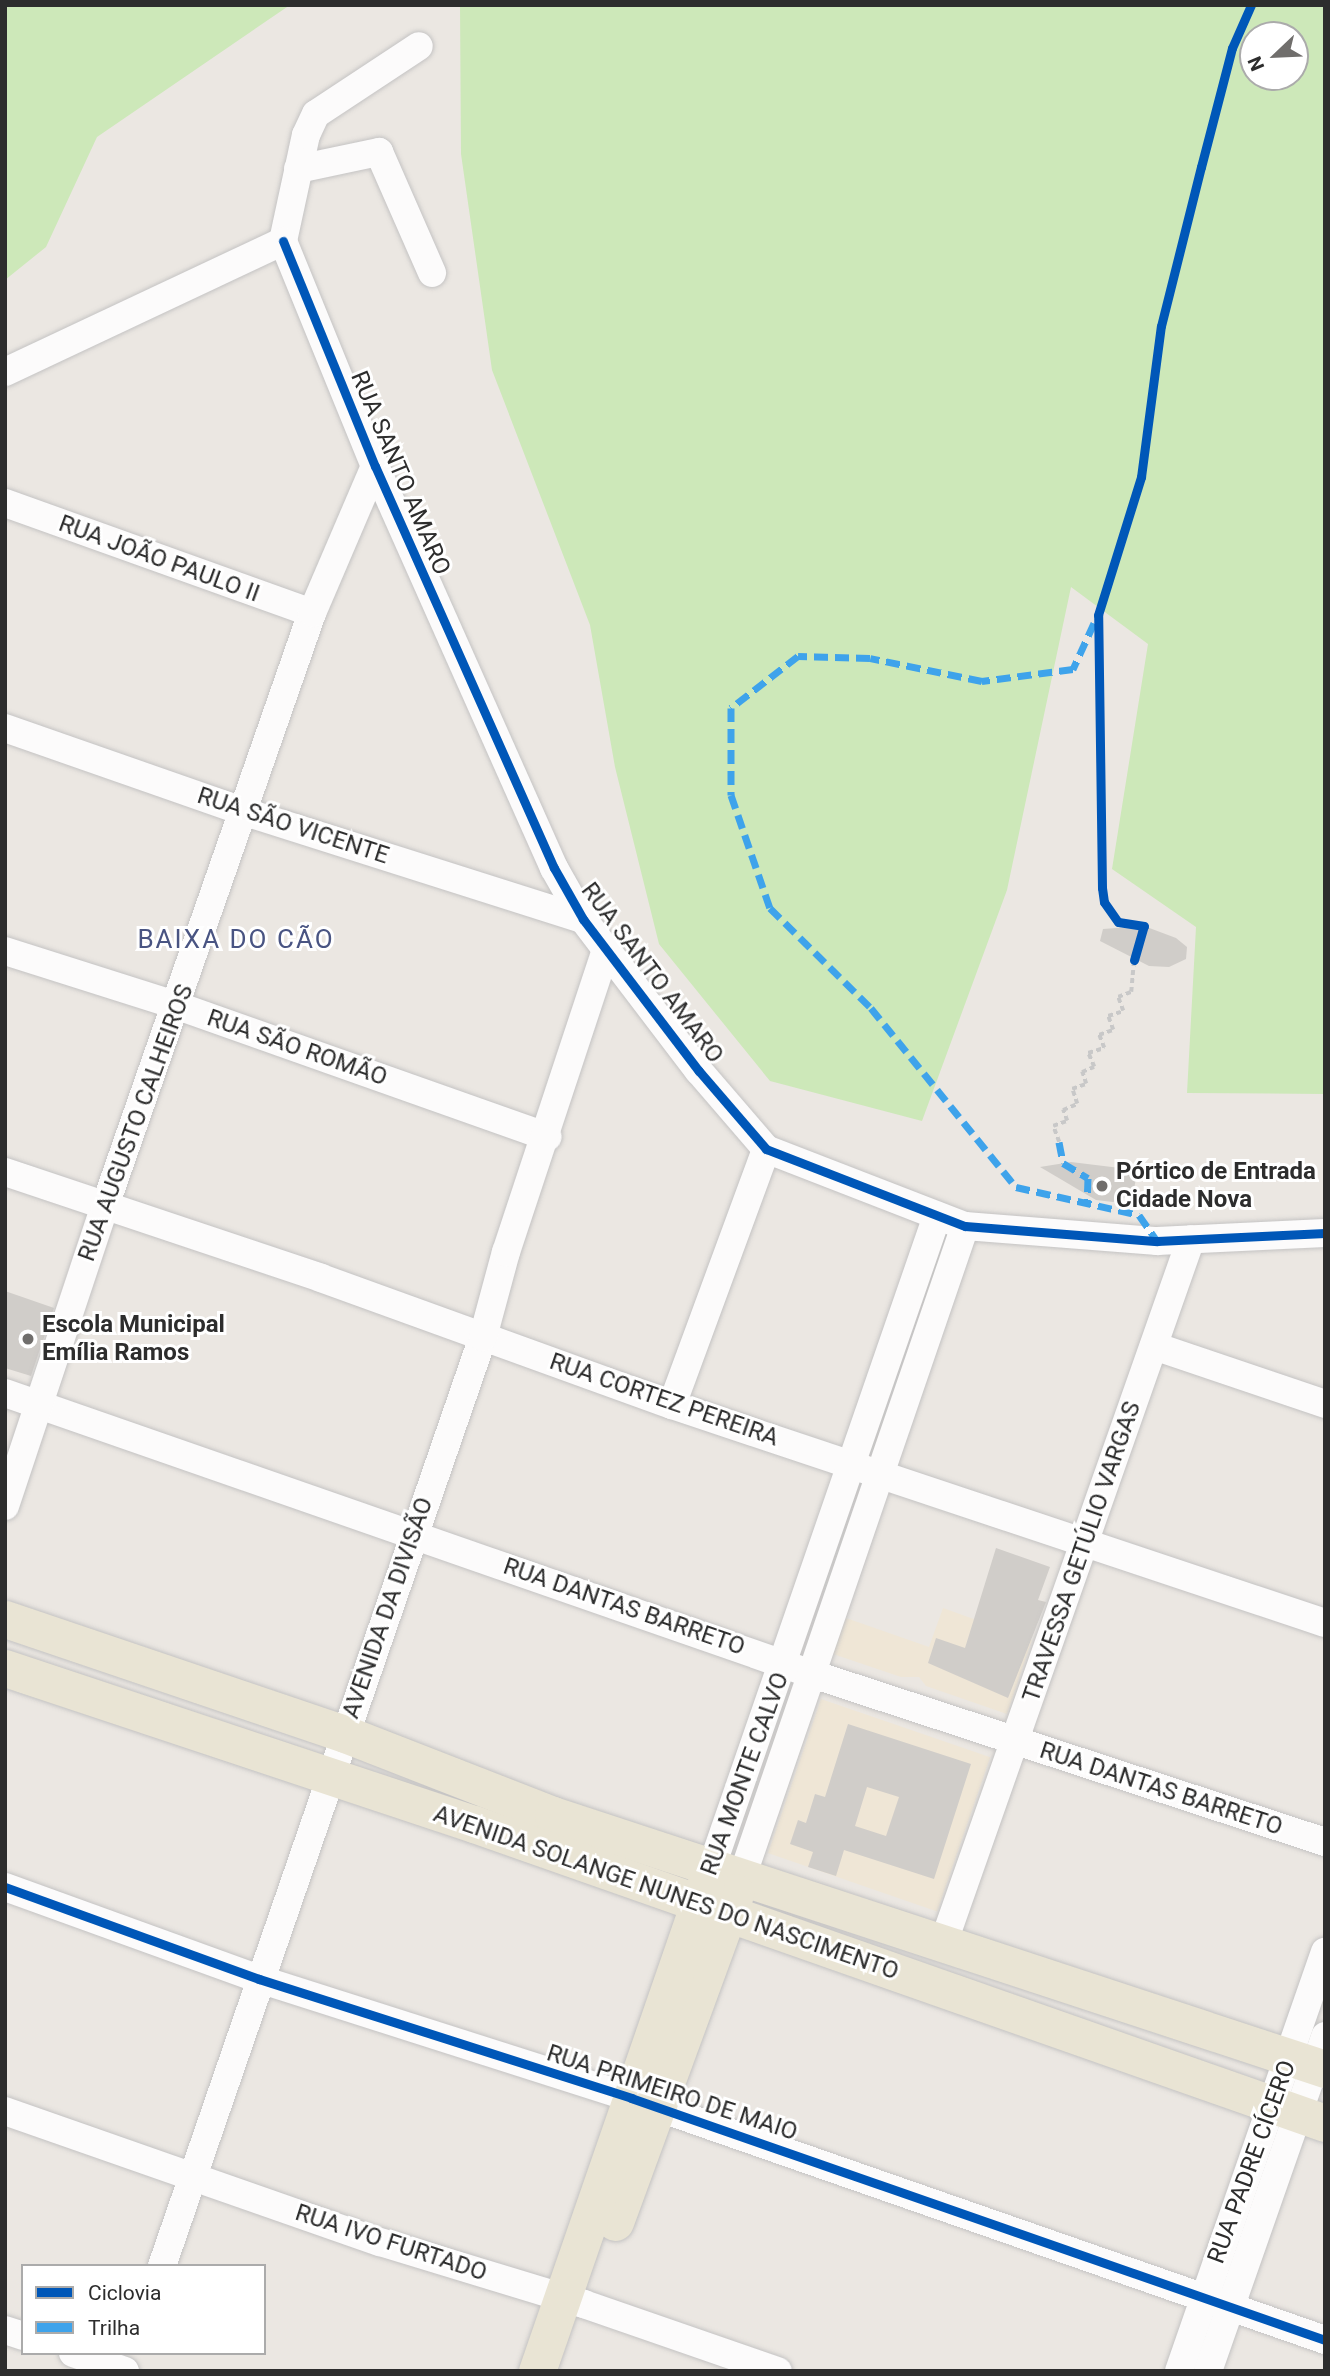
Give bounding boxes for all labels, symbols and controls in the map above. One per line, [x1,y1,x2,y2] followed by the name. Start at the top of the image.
[1239,21,1309,91] north arrow
[1243,53,1269,74] text: N
[344,367,456,579] street label: RUA SANTO AMARO
[55,509,263,609] street label: RUA JOÃO PAULO II
[194,781,392,871] street label: RUA SÃO VICENTE
[575,877,729,1069] street label: RUA SANTO AMARO
[139,924,333,956] district label: BAIXA DO CÃO
[72,981,200,1265] street label: RUA AUGUSTO CALHEIROS
[203,1004,391,1092] street label: RUA SÃO ROMÃO
[1116,1158,1316,1214] place label: Pórtico de Entrada Cidade Nova
[1094,1178,1110,1194] marker: Pórtico de Entrada Cidade Nova
[42,1311,225,1367] place label: Escola Municipal Emília Ramos
[20,1331,36,1347] marker: Escola Municipal Emília Ramos
[546,1347,782,1453] street label: RUA CORTEZ PEREIRA
[1017,1398,1147,1706] street label: TRAVESSA GETÚLIO VARGAS
[337,1494,439,1722] street label: AVENIDA DA DIVISÃO
[499,1552,749,1662] street label: RUA DANTAS BARRETO
[695,1669,795,1879] street label: RUA MONTE CALVO
[1036,1736,1286,1842] street label: RUA DANTAS BARRETO
[430,1800,902,1986] street label: AVENIDA SOLANGE NUNES DO NASCIMENTO
[543,2039,801,2147] street label: RUA PRIMEIRO DE MAIO
[1202,2057,1302,2267] street label: RUA PADRE CÍCERO
[292,2198,490,2288] street label: RUA IVO FURTADO
[21,2264,266,2355] legend
[88,2281,161,2305] text: Ciclovia
[88,2316,140,2340] text: Trilha

